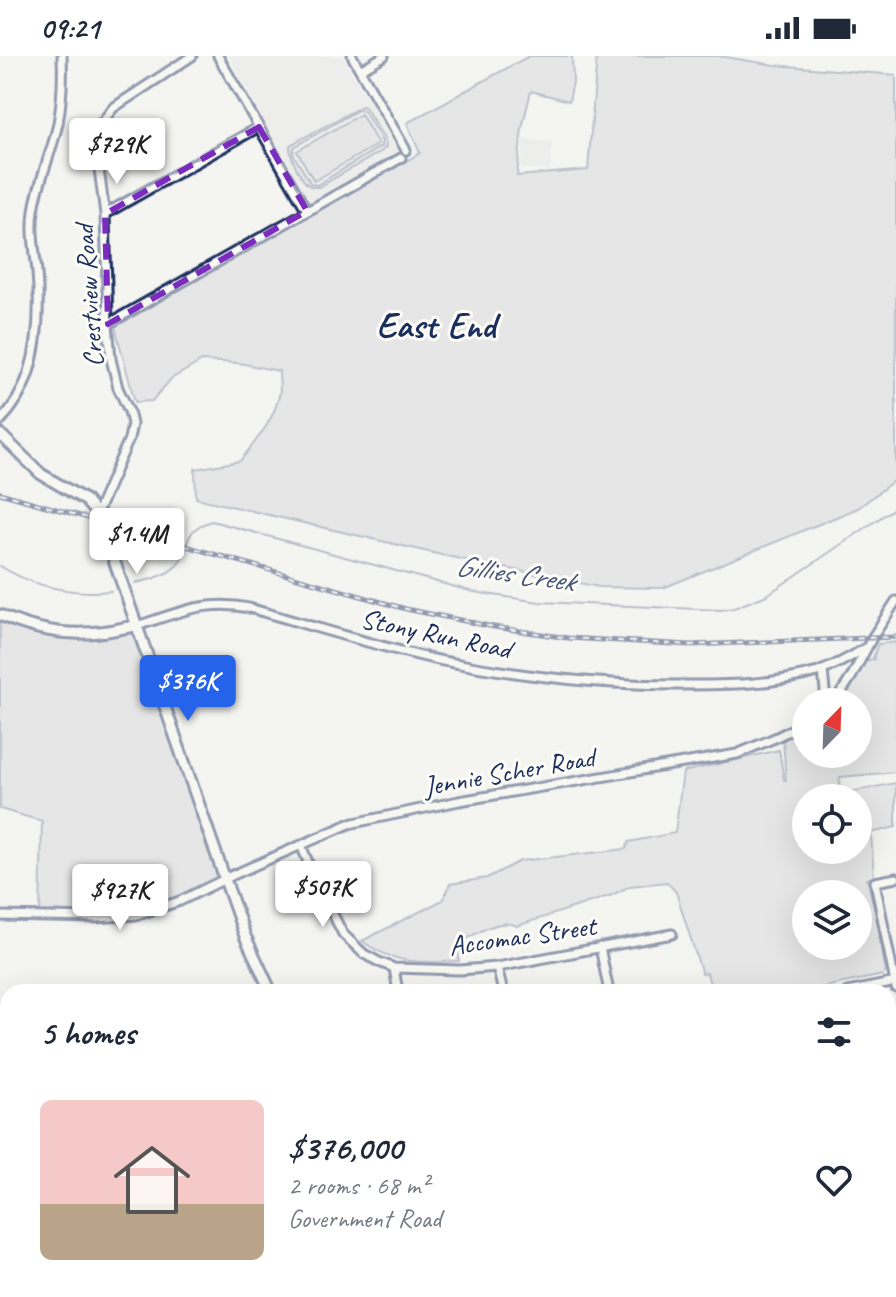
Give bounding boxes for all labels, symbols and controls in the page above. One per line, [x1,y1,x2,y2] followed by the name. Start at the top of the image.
[40,9,100,47] text: 09:21
[61,118,173,186] pin: $729K
[87,127,147,160] text: $729K
[66,219,111,368] street label: Crestview Road
[376,302,501,348] district label: East End
[81,508,193,576] pin: $1.4M
[107,517,167,550] text: $1.4M
[453,546,582,601] water label: Gillies Creek
[358,600,518,667] street label: Stony Run Road
[132,655,244,723] pin: $376K
[158,664,218,697] text: $376K
[792,688,872,768] north arrow
[792,688,872,960] map controls
[419,739,601,804] street label: Jennie Scher Road
[792,784,872,864] button: locate
[267,861,379,929] pin: $507K
[64,864,176,932] pin: $927K
[293,870,353,903] text: $507K
[90,873,150,906] text: $927K
[792,880,872,960] button: layers
[446,908,600,963] street label: Accomac Street
[812,1010,856,1054] icon: filters
[40,1011,135,1054] text: 5 homes
[288,1126,402,1169] text: $376,000
[104,1132,200,1228] icon: home
[812,1158,856,1202] icon: heart
[288,1169,429,1202] text: 2 rooms · 68 m²
[288,1202,441,1235] text: Government Road

